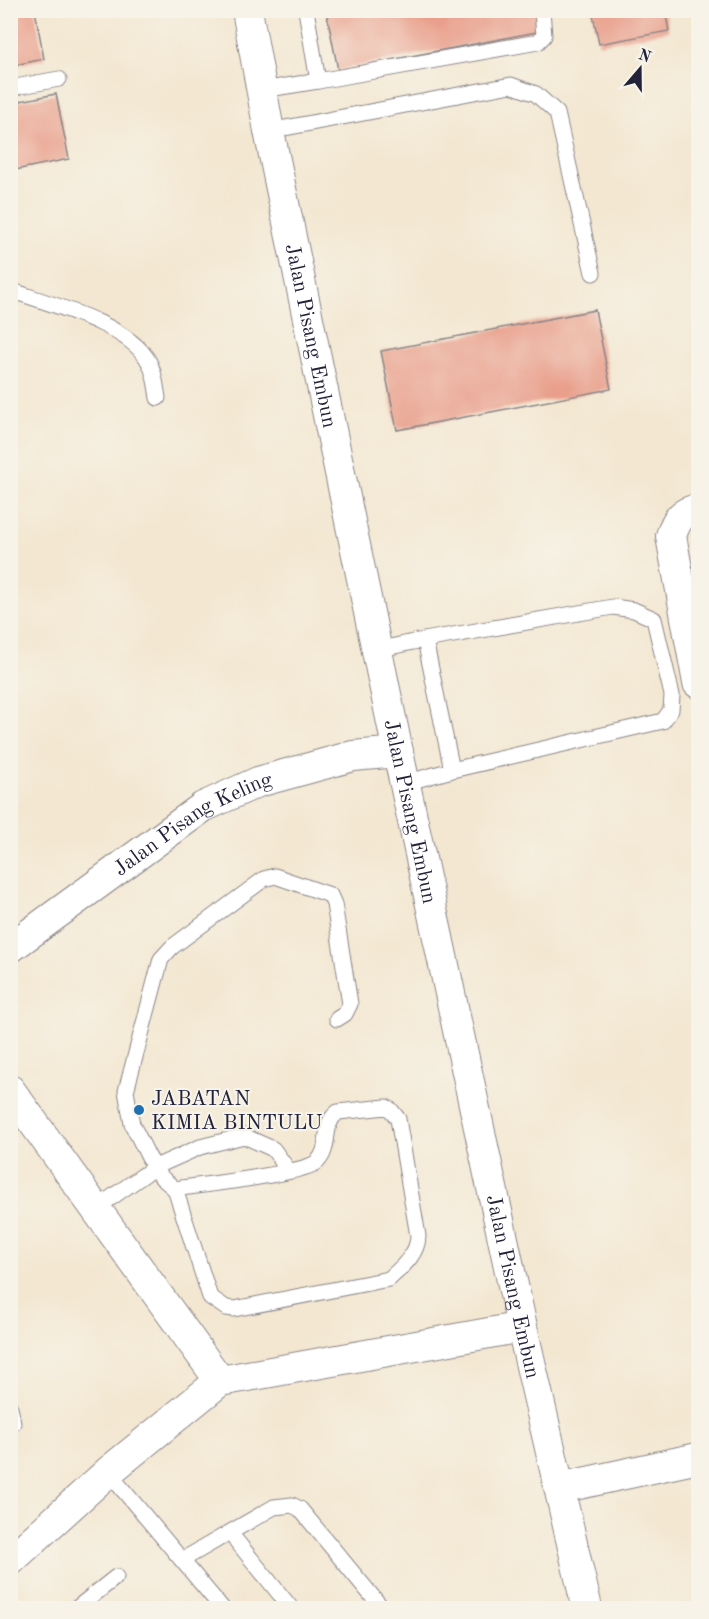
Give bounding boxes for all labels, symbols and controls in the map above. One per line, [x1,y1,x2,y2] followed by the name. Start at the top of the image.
[610,39,670,99] north arrow
[636,47,654,67] text: N
[281,242,339,430] street label: Jalan Pisang Embun
[380,718,439,906] street label: Jalan Pisang Embun
[110,769,275,881] street label: Jalan Pisang Keling
[151,1089,322,1134] place label: JABATAN KIMIA BINTULU
[132,1103,146,1117] marker: JABATAN KIMIA BINTULU
[482,1193,543,1381] street label: Jalan Pisang Embun

